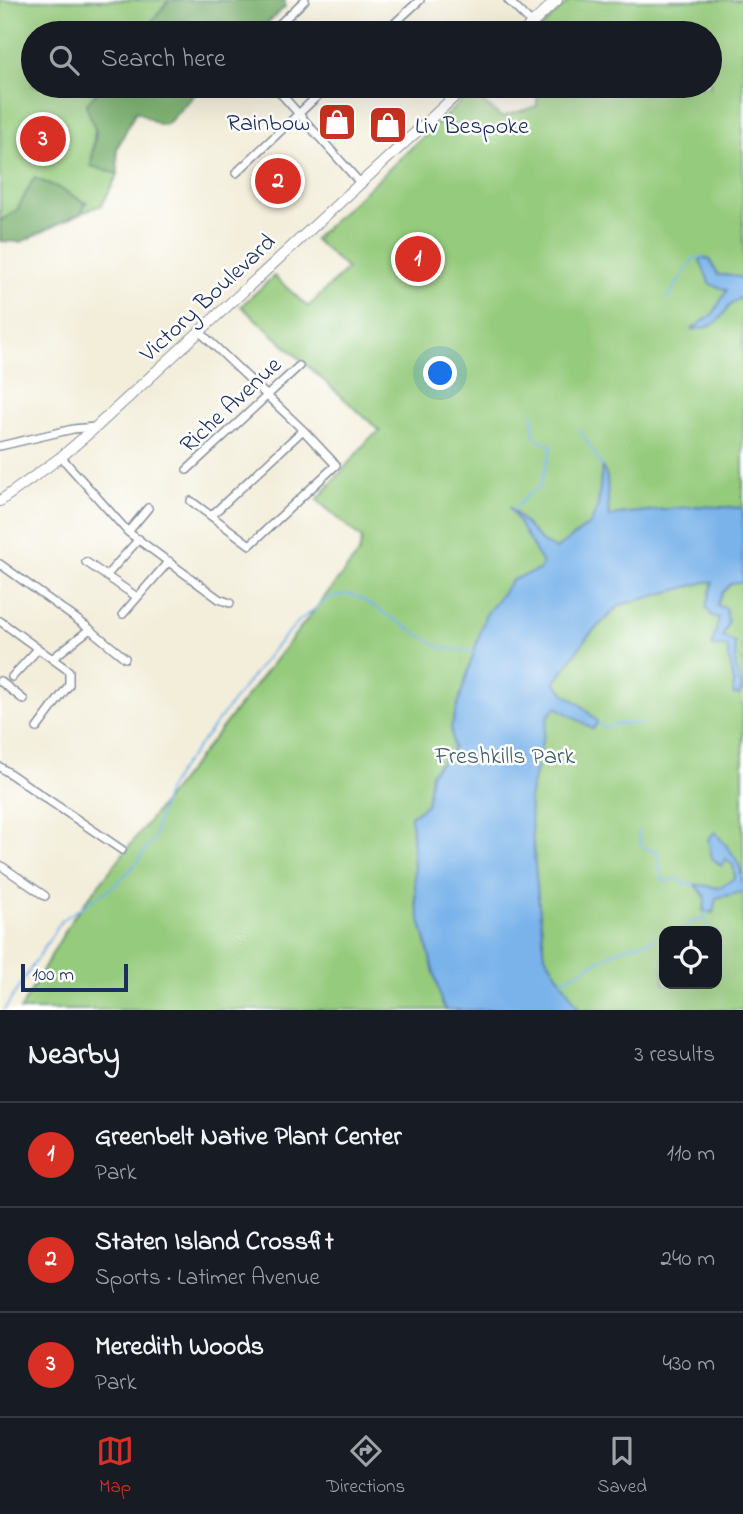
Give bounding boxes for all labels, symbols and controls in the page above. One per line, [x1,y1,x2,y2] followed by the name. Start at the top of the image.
[21,21,722,98] search box
[45,41,83,79] icon: search
[101,41,226,79] text: Search here
[316,101,358,143] shop icon: Rainbow
[367,104,409,146] shop icon: Liv Bespoke
[227,107,310,142] place label: Rainbow
[415,110,529,145] place label: Liv Bespoke
[20,113,66,165] pin: 3
[255,155,301,207] pin: 2
[132,226,286,373] street label: Victory Boulevard
[395,233,441,285] pin: 1
[173,349,291,462] street label: Riche Avenue
[423,356,457,390] your location
[434,740,575,775] park label: Freshkills Park
[659,926,722,989] map controls
[659,926,722,989] button: locate
[21,961,128,993] scale bar
[32,962,74,989] text: 100 m
[28,1034,120,1078] text: Nearby
[634,1039,715,1072] text: 3 results
[95,1119,402,1157] text: Greenbelt Native Plant Center
[47,1138,55,1171] text: 1
[667,1138,715,1171] text: 110 m
[95,1157,137,1190] text: Park
[95,1224,334,1262] text: Staten Island Crossfit
[45,1243,57,1276] text: 2
[661,1243,715,1276] text: 240 m
[95,1262,320,1295] text: Sports · Latimer Avenue
[95,1329,264,1367] text: Meredith Woods
[46,1348,56,1381] text: 3
[662,1348,715,1381] text: 430 m
[95,1367,137,1400] text: Park
[96,1432,134,1501] tab: Map
[326,1432,405,1501] tab: Directions
[597,1432,647,1501] tab: Saved

